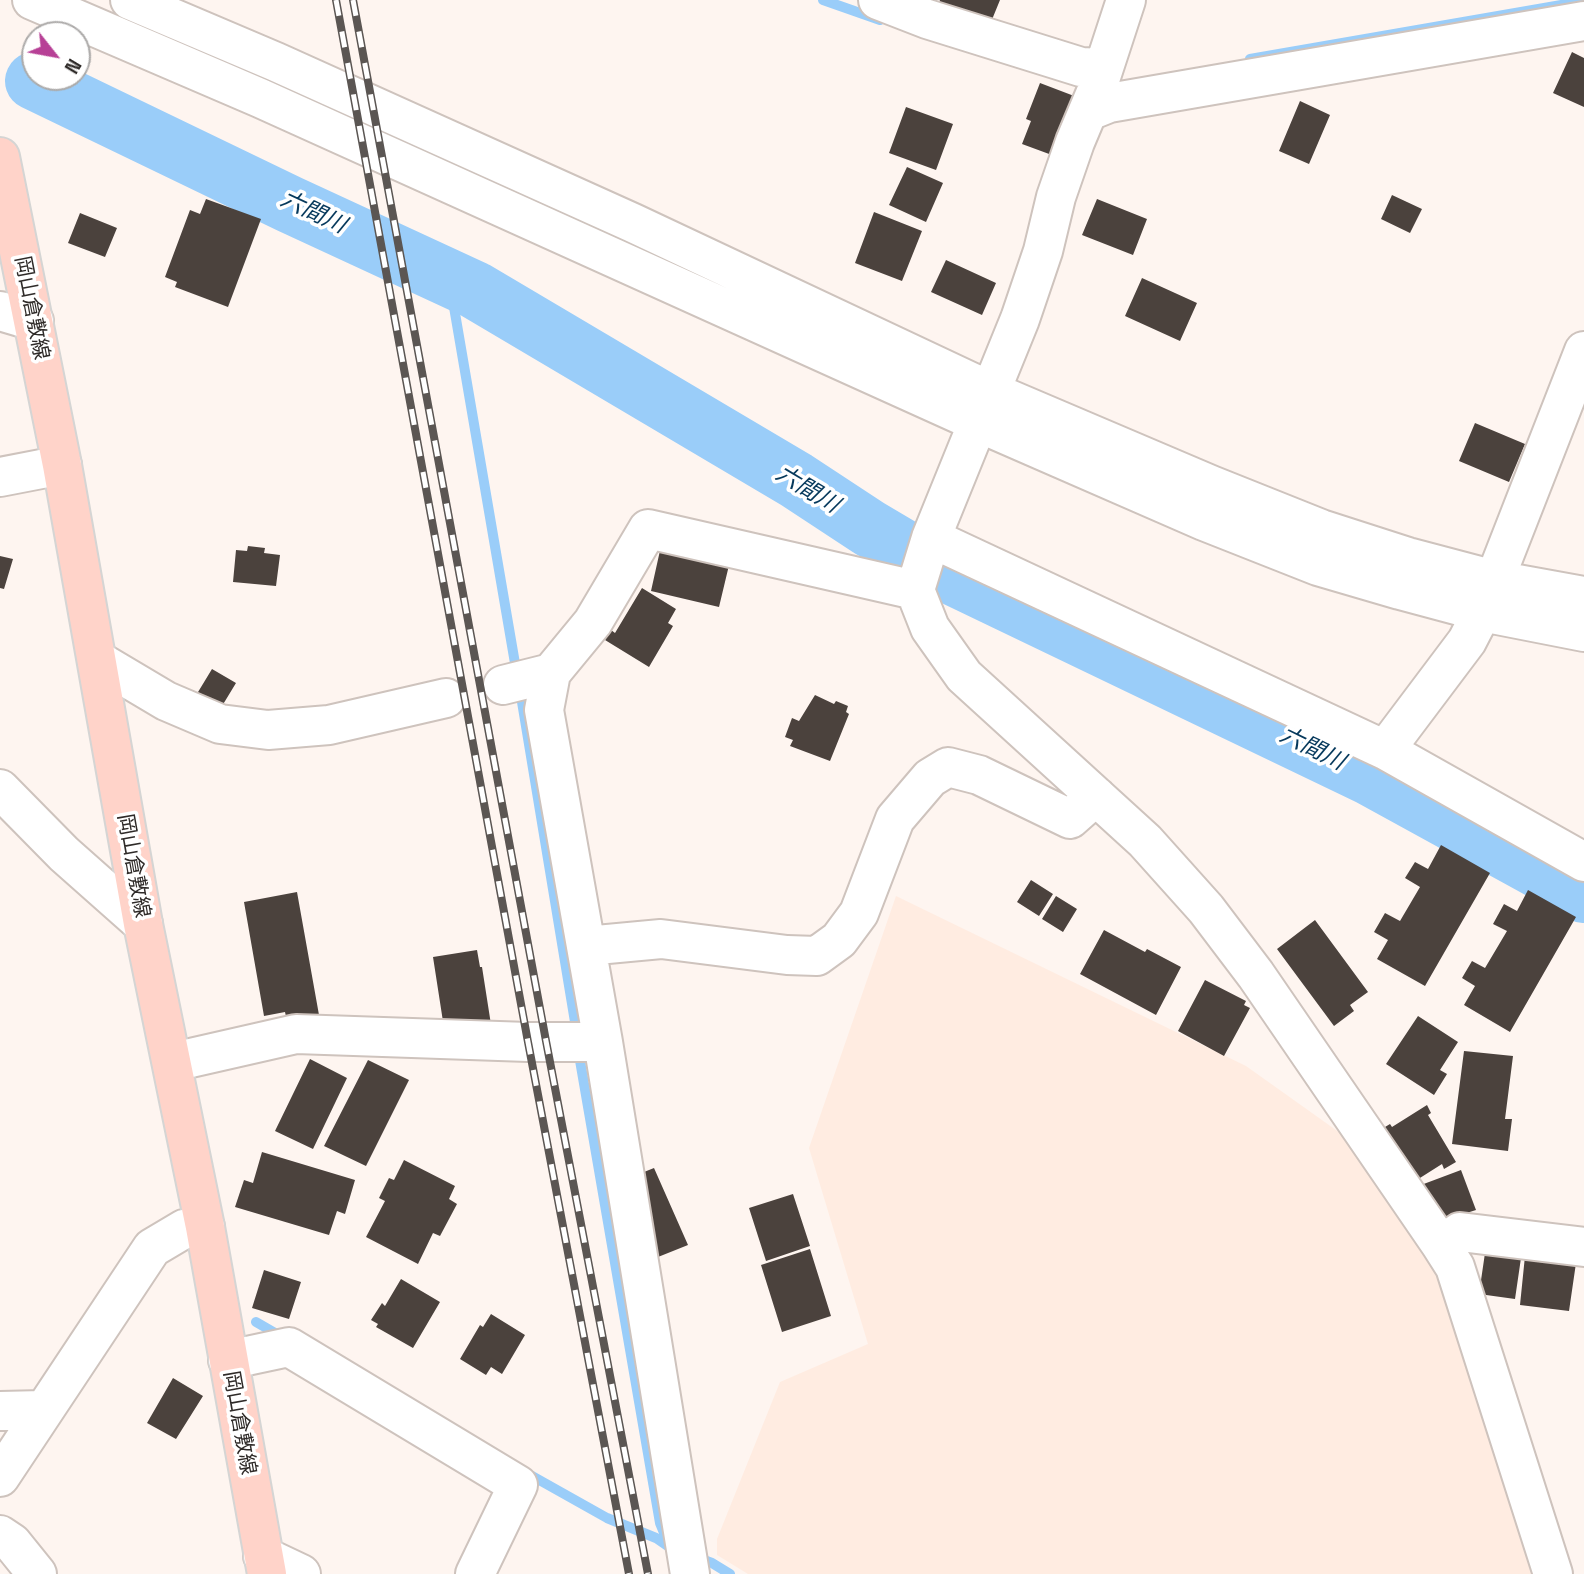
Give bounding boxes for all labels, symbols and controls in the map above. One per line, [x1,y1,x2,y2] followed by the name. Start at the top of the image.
[21,21,91,91] north arrow
[59,54,87,78] text: N
[276,186,350,240] water label: 六間川
[9,254,53,362] street label: 岡山倉敷線
[770,460,844,520] water label: 六間川
[1275,721,1349,777] water label: 六間川
[111,812,155,920] street label: 岡山倉敷線
[217,1369,261,1477] street label: 岡山倉敷線

